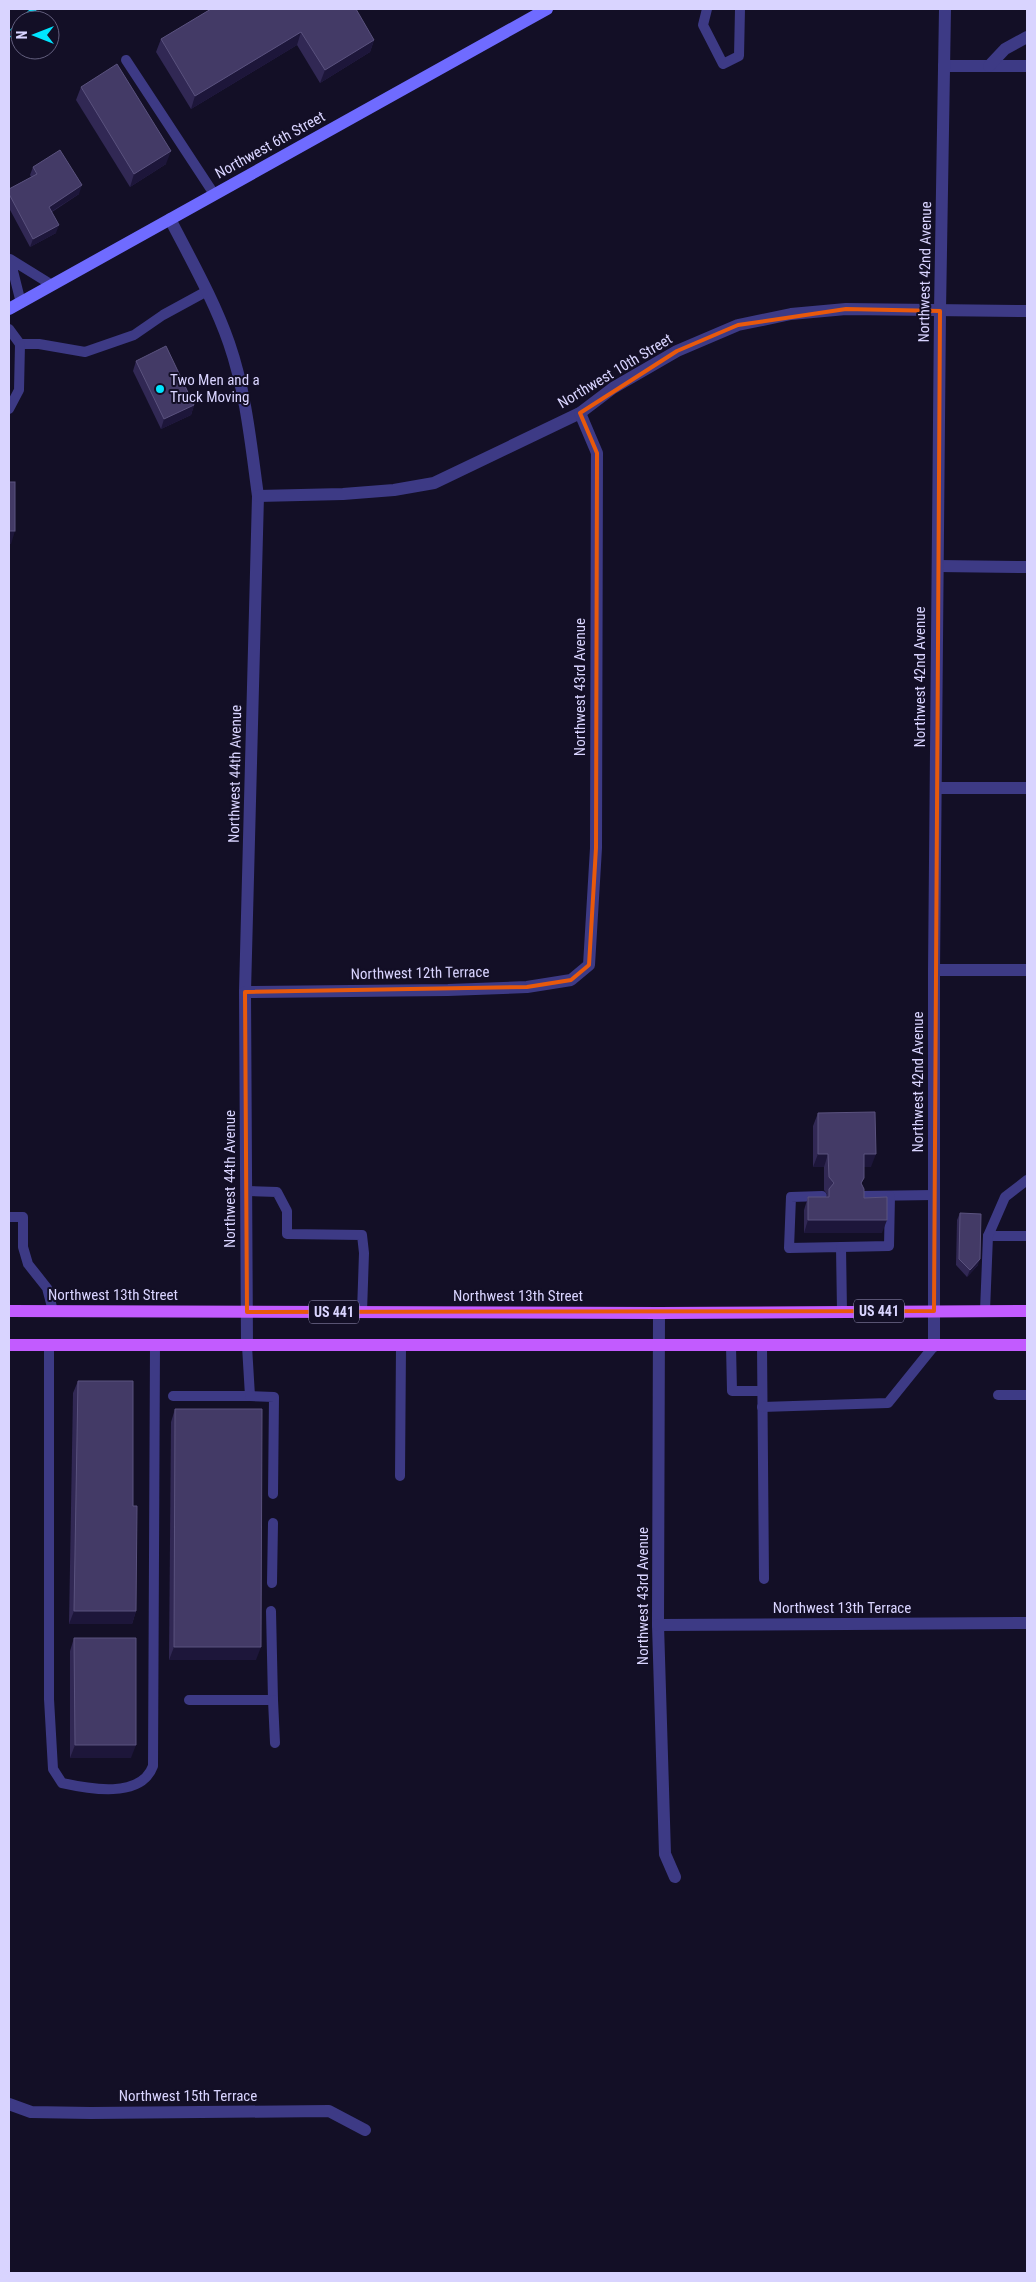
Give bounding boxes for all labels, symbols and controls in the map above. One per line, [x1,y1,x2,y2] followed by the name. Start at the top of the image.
[10,10,60,60] north arrow
[14,31,30,39] text: N
[212,107,328,183] street label: Northwest 6th Street
[915,201,935,343] street label: Northwest 42nd Avenue
[555,330,675,412] street label: Northwest 10th Street
[170,371,260,406] place label: Two Men and a Truck Moving
[154,383,166,395] marker: Two Men and a Truck Moving
[911,606,929,748] street label: Northwest 42nd Avenue
[571,618,589,756] street label: Northwest 43rd Avenue
[225,705,245,843] street label: Northwest 44th Avenue
[351,963,489,983] street label: Northwest 12th Terrace
[909,1011,927,1153] street label: Northwest 42nd Avenue
[221,1110,239,1248] street label: Northwest 44th Avenue
[48,1286,178,1304] street label: Northwest 13th Street
[453,1287,583,1305] street label: Northwest 13th Street
[309,1300,359,1324] road number: US 441
[854,1300,904,1322] road number: US 441
[634,1527,652,1665] street label: Northwest 43rd Avenue
[773,1599,911,1617] street label: Northwest 13th Terrace
[119,2087,257,2105] street label: Northwest 15th Terrace

